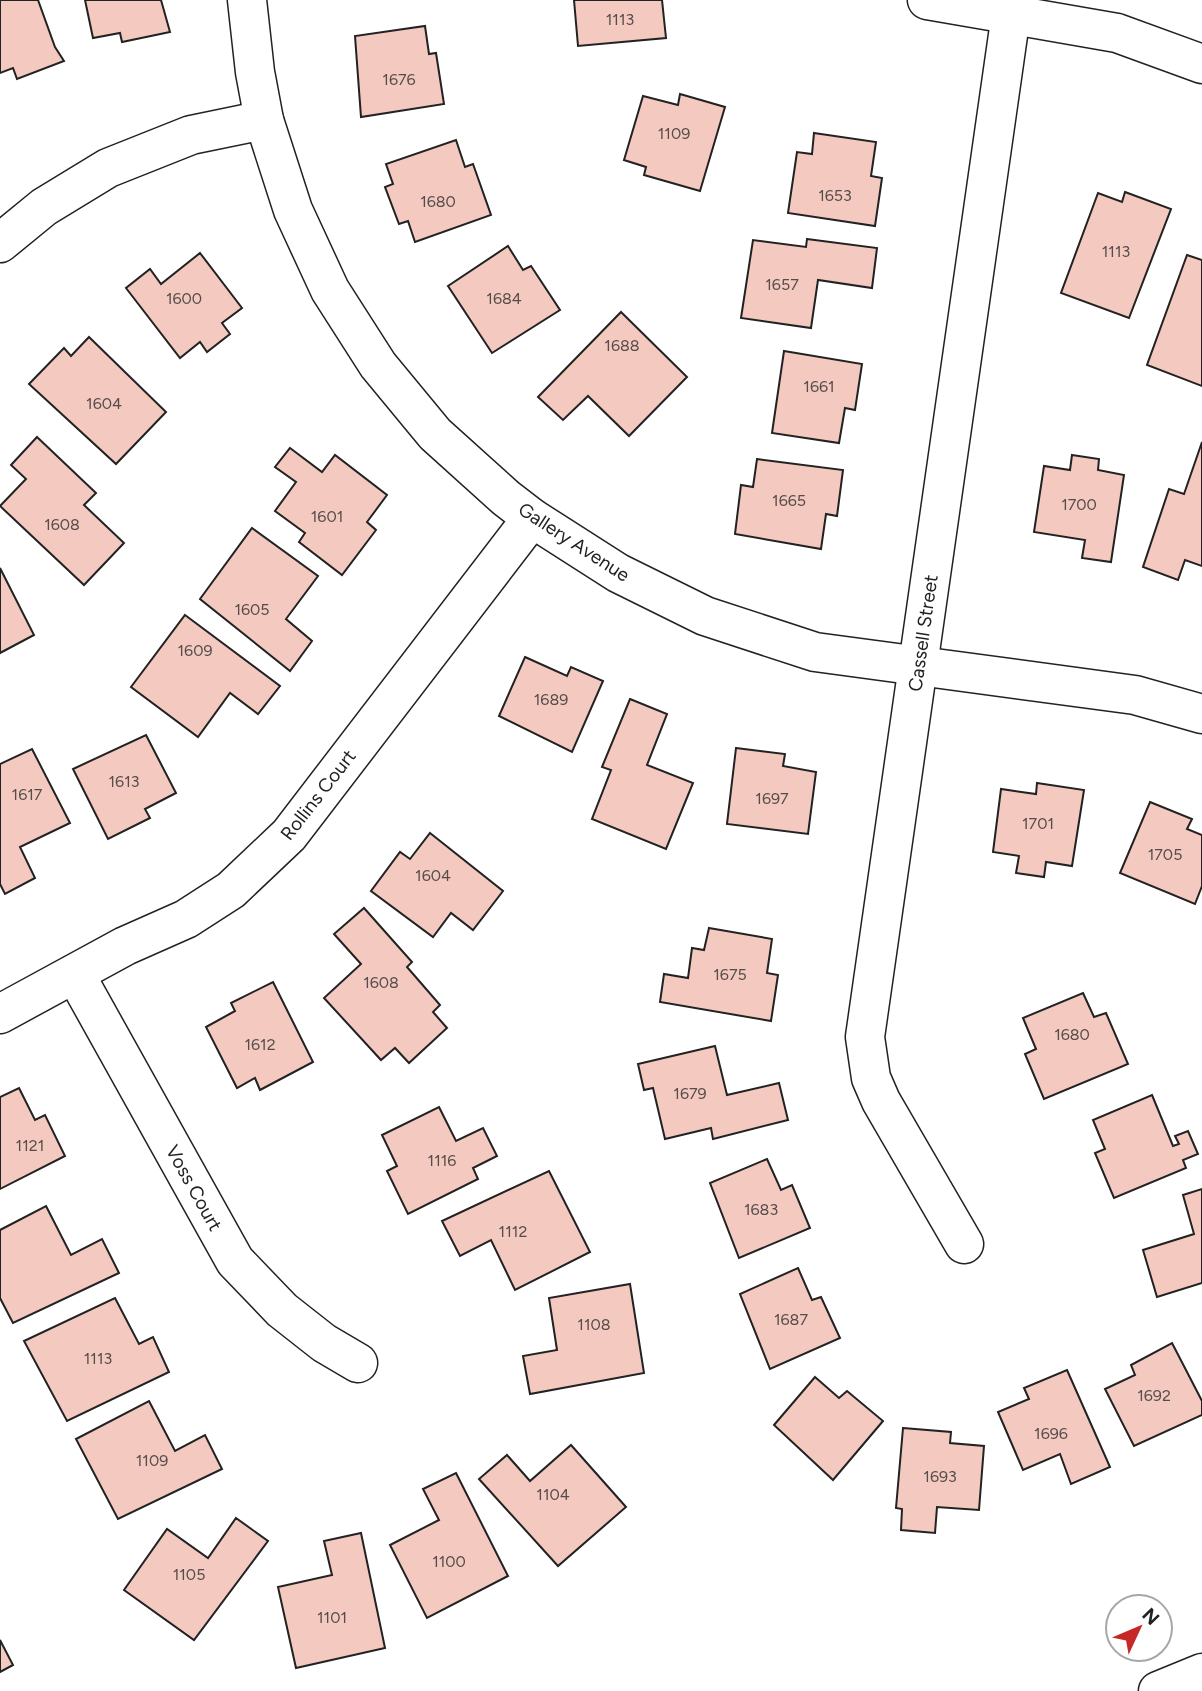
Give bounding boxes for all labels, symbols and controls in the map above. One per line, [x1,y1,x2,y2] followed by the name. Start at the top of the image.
[606,10,634,29] house number: 1113
[382,70,416,89] house number: 1676
[658,124,690,143] house number: 1109
[818,186,852,205] house number: 1653
[420,192,456,211] house number: 1680
[1102,242,1130,261] house number: 1113
[765,275,799,294] house number: 1657
[166,289,202,308] house number: 1600
[486,289,522,308] house number: 1684
[604,336,640,355] house number: 1688
[803,377,835,396] house number: 1661
[86,394,122,413] house number: 1604
[772,491,806,510] house number: 1665
[1061,495,1097,514] house number: 1700
[514,497,634,587] street label: Gallery Avenue
[311,507,343,526] house number: 1601
[44,515,80,534] house number: 1608
[903,573,943,693] street label: Cassell Street
[234,600,270,619] house number: 1605
[178,641,212,660] house number: 1609
[534,690,568,709] house number: 1689
[275,745,361,845] street label: Rollins Court
[109,772,139,791] house number: 1613
[12,785,43,804] house number: 1617
[755,789,789,808] house number: 1697
[1022,814,1054,833] house number: 1701
[1148,845,1182,864] house number: 1705
[415,866,451,885] house number: 1604
[713,965,747,984] house number: 1675
[363,973,399,992] house number: 1608
[1054,1025,1090,1044] house number: 1680
[244,1035,276,1054] house number: 1612
[673,1084,707,1103] house number: 1679
[16,1136,44,1155] house number: 1121
[161,1141,227,1235] street label: Voss Court
[428,1151,456,1170] house number: 1116
[744,1200,778,1219] house number: 1683
[499,1222,527,1241] house number: 1112
[774,1310,808,1329] house number: 1687
[577,1315,611,1334] house number: 1108
[84,1349,112,1368] house number: 1113
[1137,1386,1171,1405] house number: 1692
[1034,1424,1068,1443] house number: 1696
[136,1451,168,1470] house number: 1109
[923,1467,957,1486] house number: 1693
[536,1485,570,1504] house number: 1104
[432,1552,466,1571] house number: 1100
[173,1565,205,1584] house number: 1105
[1104,1593,1174,1663] north arrow
[1137,1603,1164,1630] text: N
[317,1608,347,1627] house number: 1101

